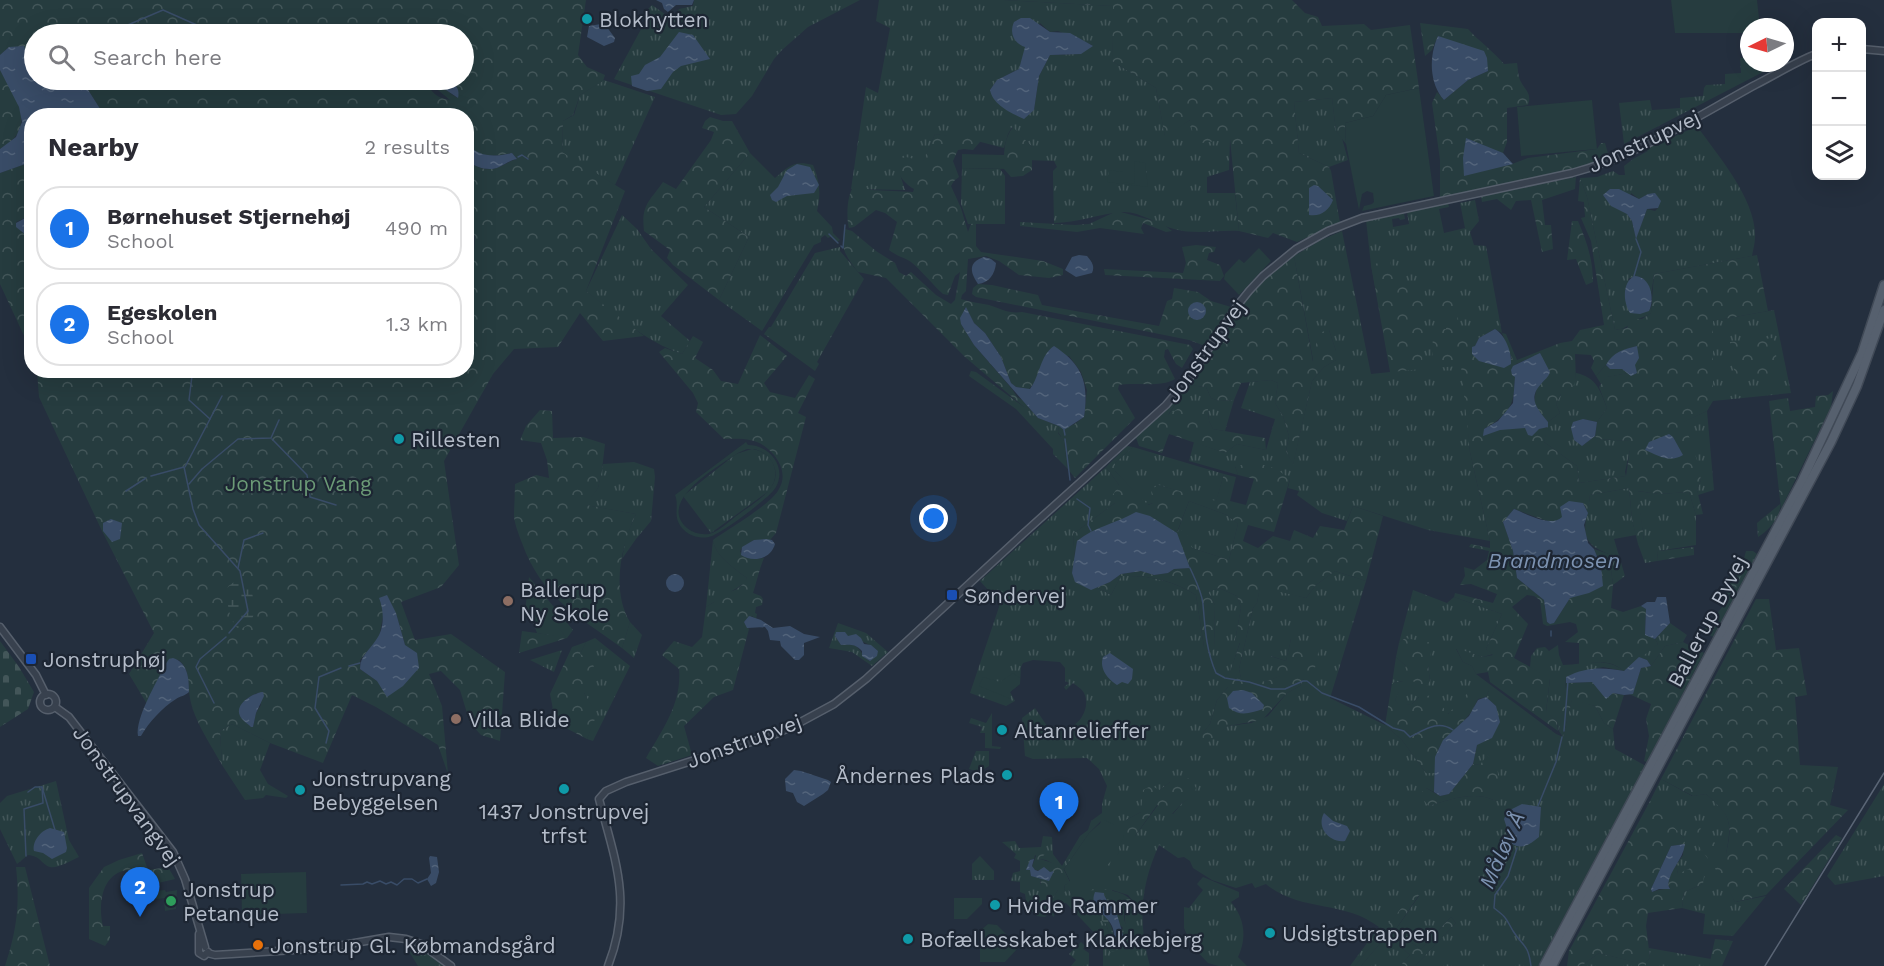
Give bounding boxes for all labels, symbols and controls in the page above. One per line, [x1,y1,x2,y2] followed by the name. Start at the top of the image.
[599,7,709,32] place label: Blokhytten
[580,12,594,26] marker: Blokhytten
[1740,18,1794,72] north arrow
[1812,18,1866,180] map controls
[1812,18,1866,72] button: +
[24,24,474,90] search box
[45,41,78,74] icon: search
[93,45,222,70] text: Search here
[1812,72,1866,126] button: −
[1584,104,1704,178] street label: Jonstrupvej
[1812,126,1866,180] button: layers
[48,132,139,162] text: Nearby
[365,135,450,159] text: 2 results
[107,204,351,229] text: Børnehuset Stjernehøj
[65,216,74,240] text: 1
[385,216,448,240] text: 490 m
[107,229,174,253] text: School
[1159,295,1251,407] street label: Jonstrupvej
[107,300,218,325] text: Egeskolen
[64,312,75,336] text: 2
[386,312,448,336] text: 1.3 km
[107,325,174,349] text: School
[411,427,500,452] place label: Rillesten
[392,432,406,446] marker: Rillesten
[225,471,372,496] park label: Jonstrup Vang
[919,504,948,533] your location
[1488,548,1620,573] water label: Brandmosen
[1662,551,1752,691] street label: Ballerup Byvej
[520,577,609,626] place label: Ballerup Ny Skole
[964,583,1066,608] place label: Søndervej
[945,588,959,602] marker: Søndervej
[501,594,515,608] marker: Ballerup Ny Skole
[43,647,166,672] place label: Jonstruphøj
[24,652,38,666] marker: Jonstruphøj
[468,707,570,732] place label: Villa Blide
[683,709,805,773] street label: Jonstrupvej
[449,712,463,726] marker: Villa Blide
[1014,718,1149,743] place label: Altanrelieffer
[68,721,186,871] street label: Jonstrupvangvej
[995,723,1009,737] marker: Altanrelieffer
[836,763,995,788] place label: Åndernes Plads
[312,766,451,815] place label: Jonstrupvang Bebyggelsen
[1000,768,1014,782] marker: Åndernes Plads
[557,782,571,796] marker: 1437 Jonstrupvej trfst
[1040,782,1078,832] pin: 1
[293,783,307,797] marker: Jonstrupvang Bebyggelsen
[479,799,649,848] place label: 1437 Jonstrupvej trfst
[1474,808,1530,892] water label: Måløv Å
[120,868,160,917] pin: 2
[183,877,279,926] place label: Jonstrup Petanque
[1007,893,1158,918] place label: Hvide Rammer
[164,894,178,908] marker: Jonstrup Petanque
[988,898,1002,912] marker: Hvide Rammer
[1282,921,1438,946] place label: Udsigtstrappen
[1263,926,1277,940] marker: Udsigtstrappen
[920,927,1203,952] place label: Bofællesskabet Klakkebjerg
[901,932,915,946] marker: Bofællesskabet Klakkebjerg
[270,933,556,958] place label: Jonstrup Gl. Købmandsgård
[251,938,265,952] marker: Jonstrup Gl. Købmandsgård

